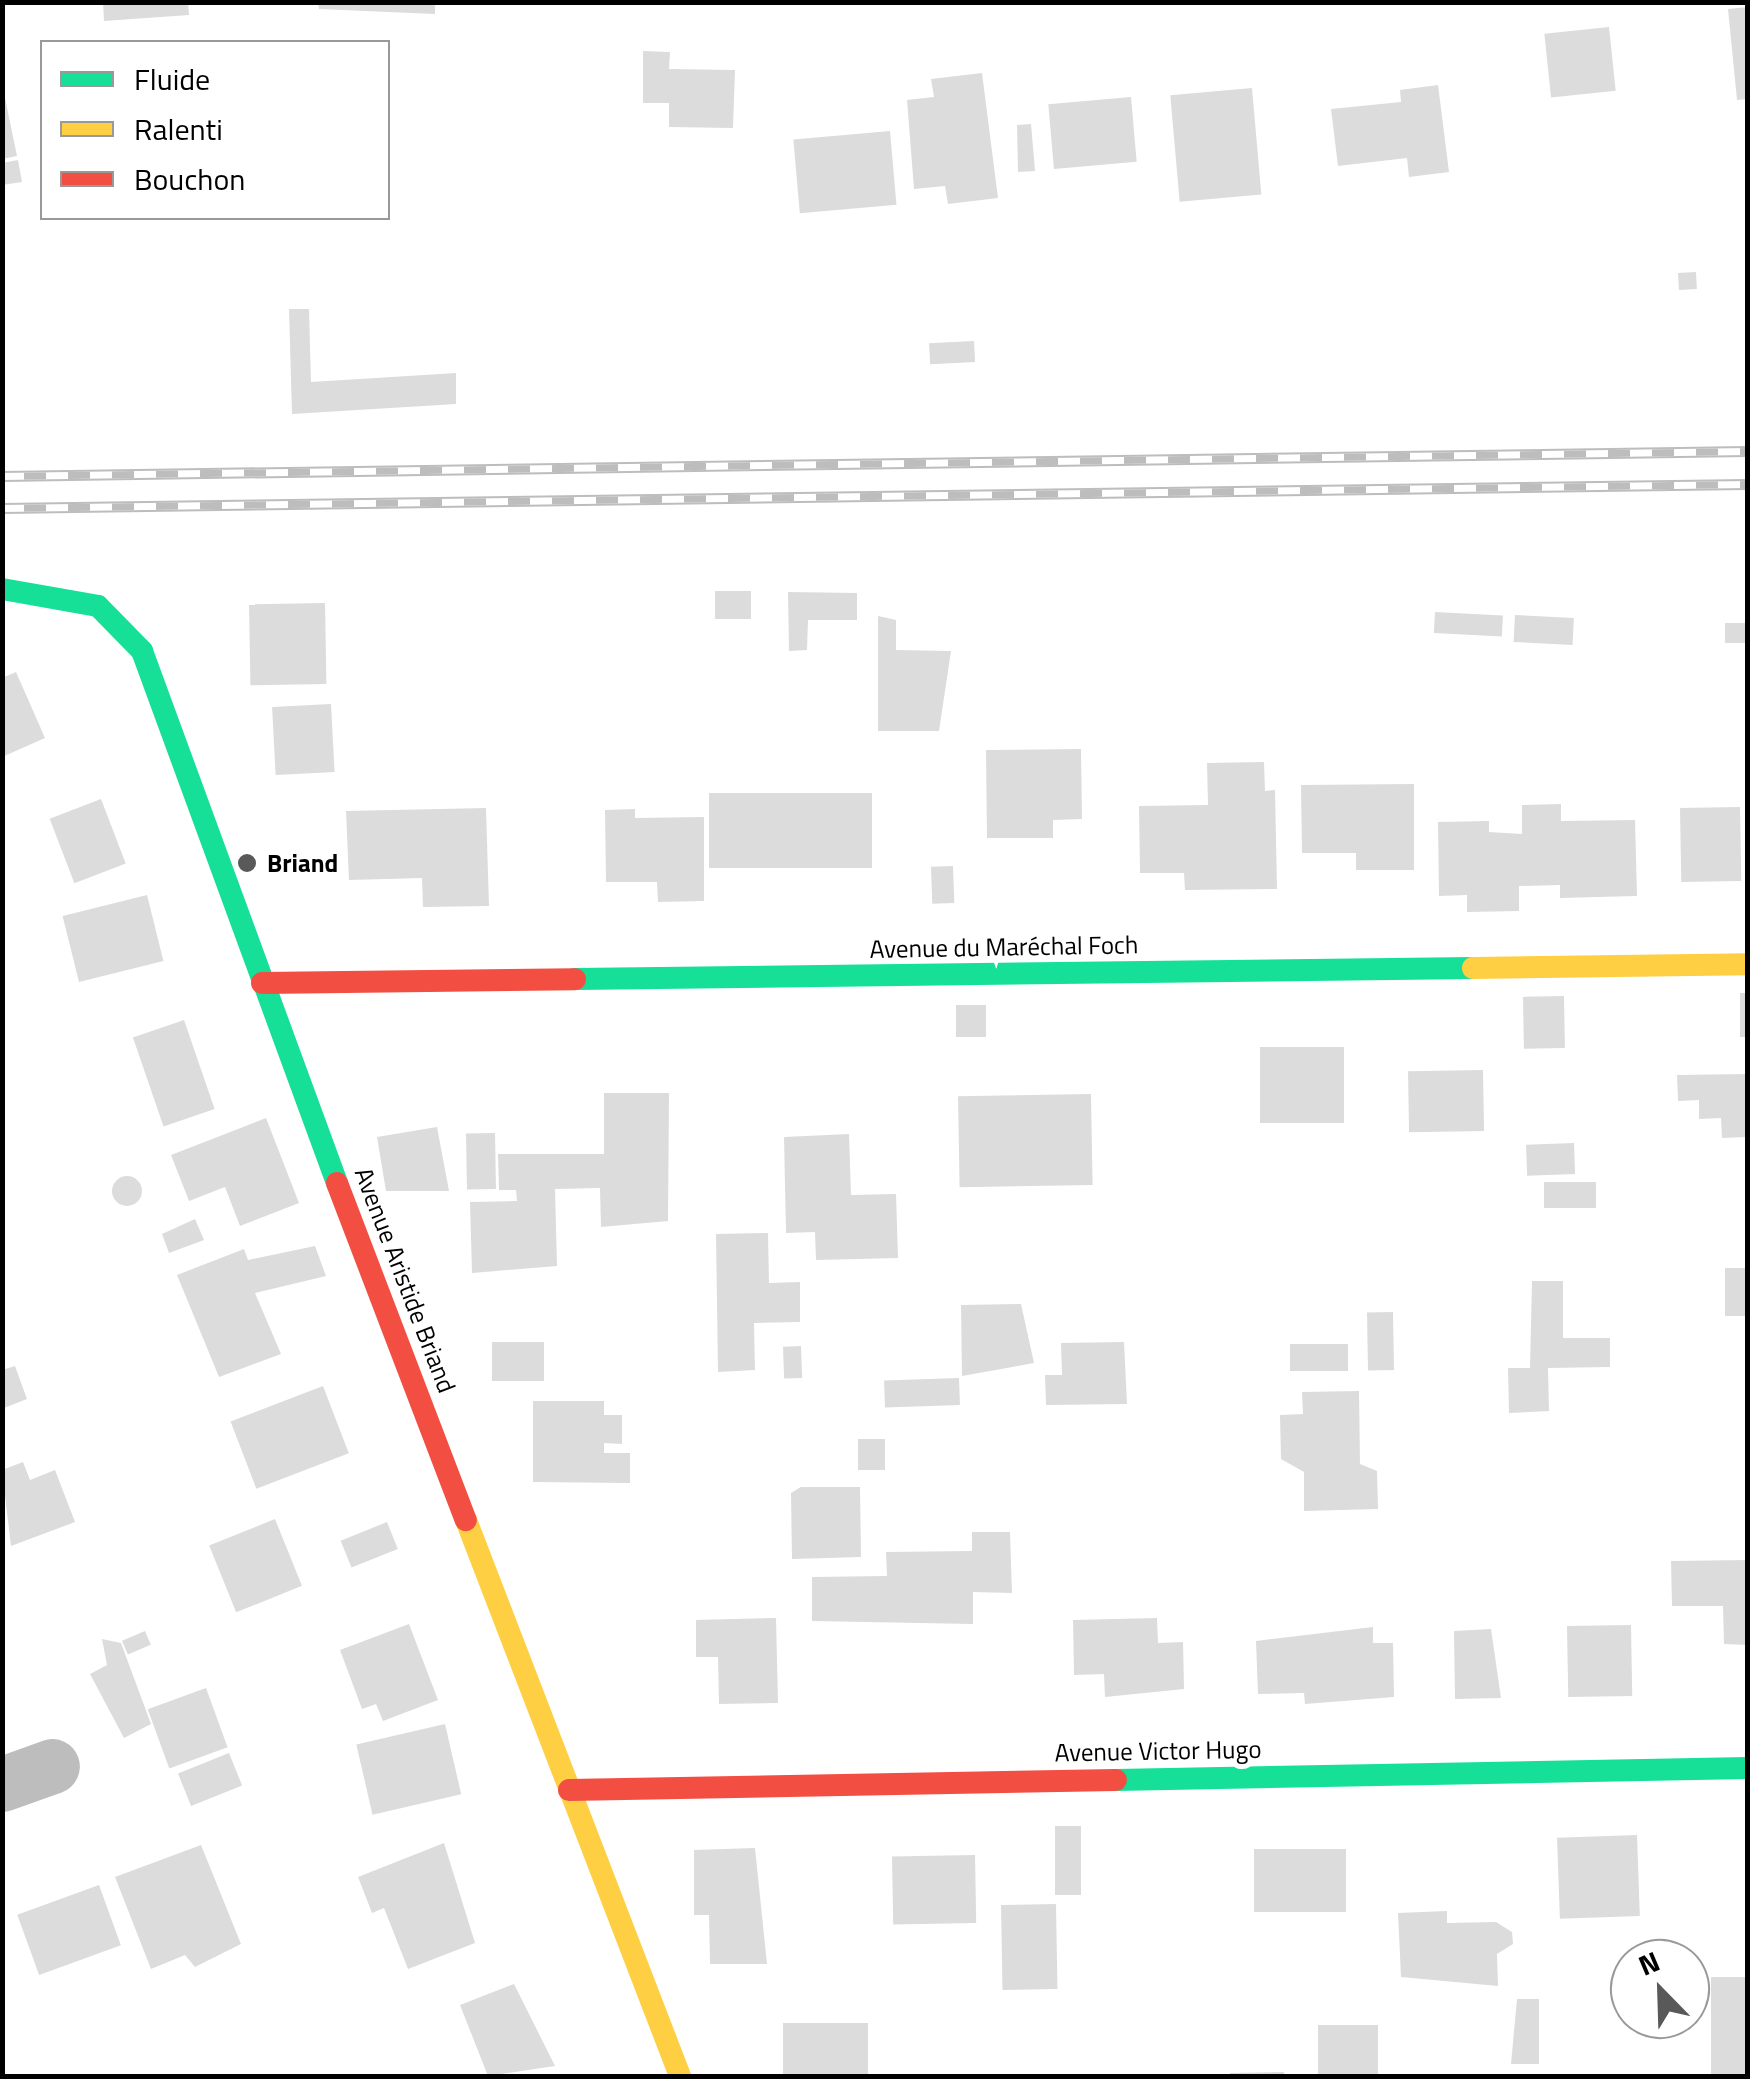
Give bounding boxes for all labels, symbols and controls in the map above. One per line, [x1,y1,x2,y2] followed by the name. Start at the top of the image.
[40,40,390,220] legend
[134,56,210,102] text: Fluide
[134,106,223,152] text: Ralenti
[134,156,245,202] text: Bouchon
[267,848,338,878] place label: Briand
[236,852,258,874] marker: Briand
[869,930,1139,964] street label: Avenue du Maréchal Foch
[348,1163,462,1397] street label: Avenue Aristide Briand
[1054,1734,1262,1768] street label: Avenue Victor Hugo
[1610,1939,1710,2039] north arrow
[1632,1939,1666,1986] text: N

